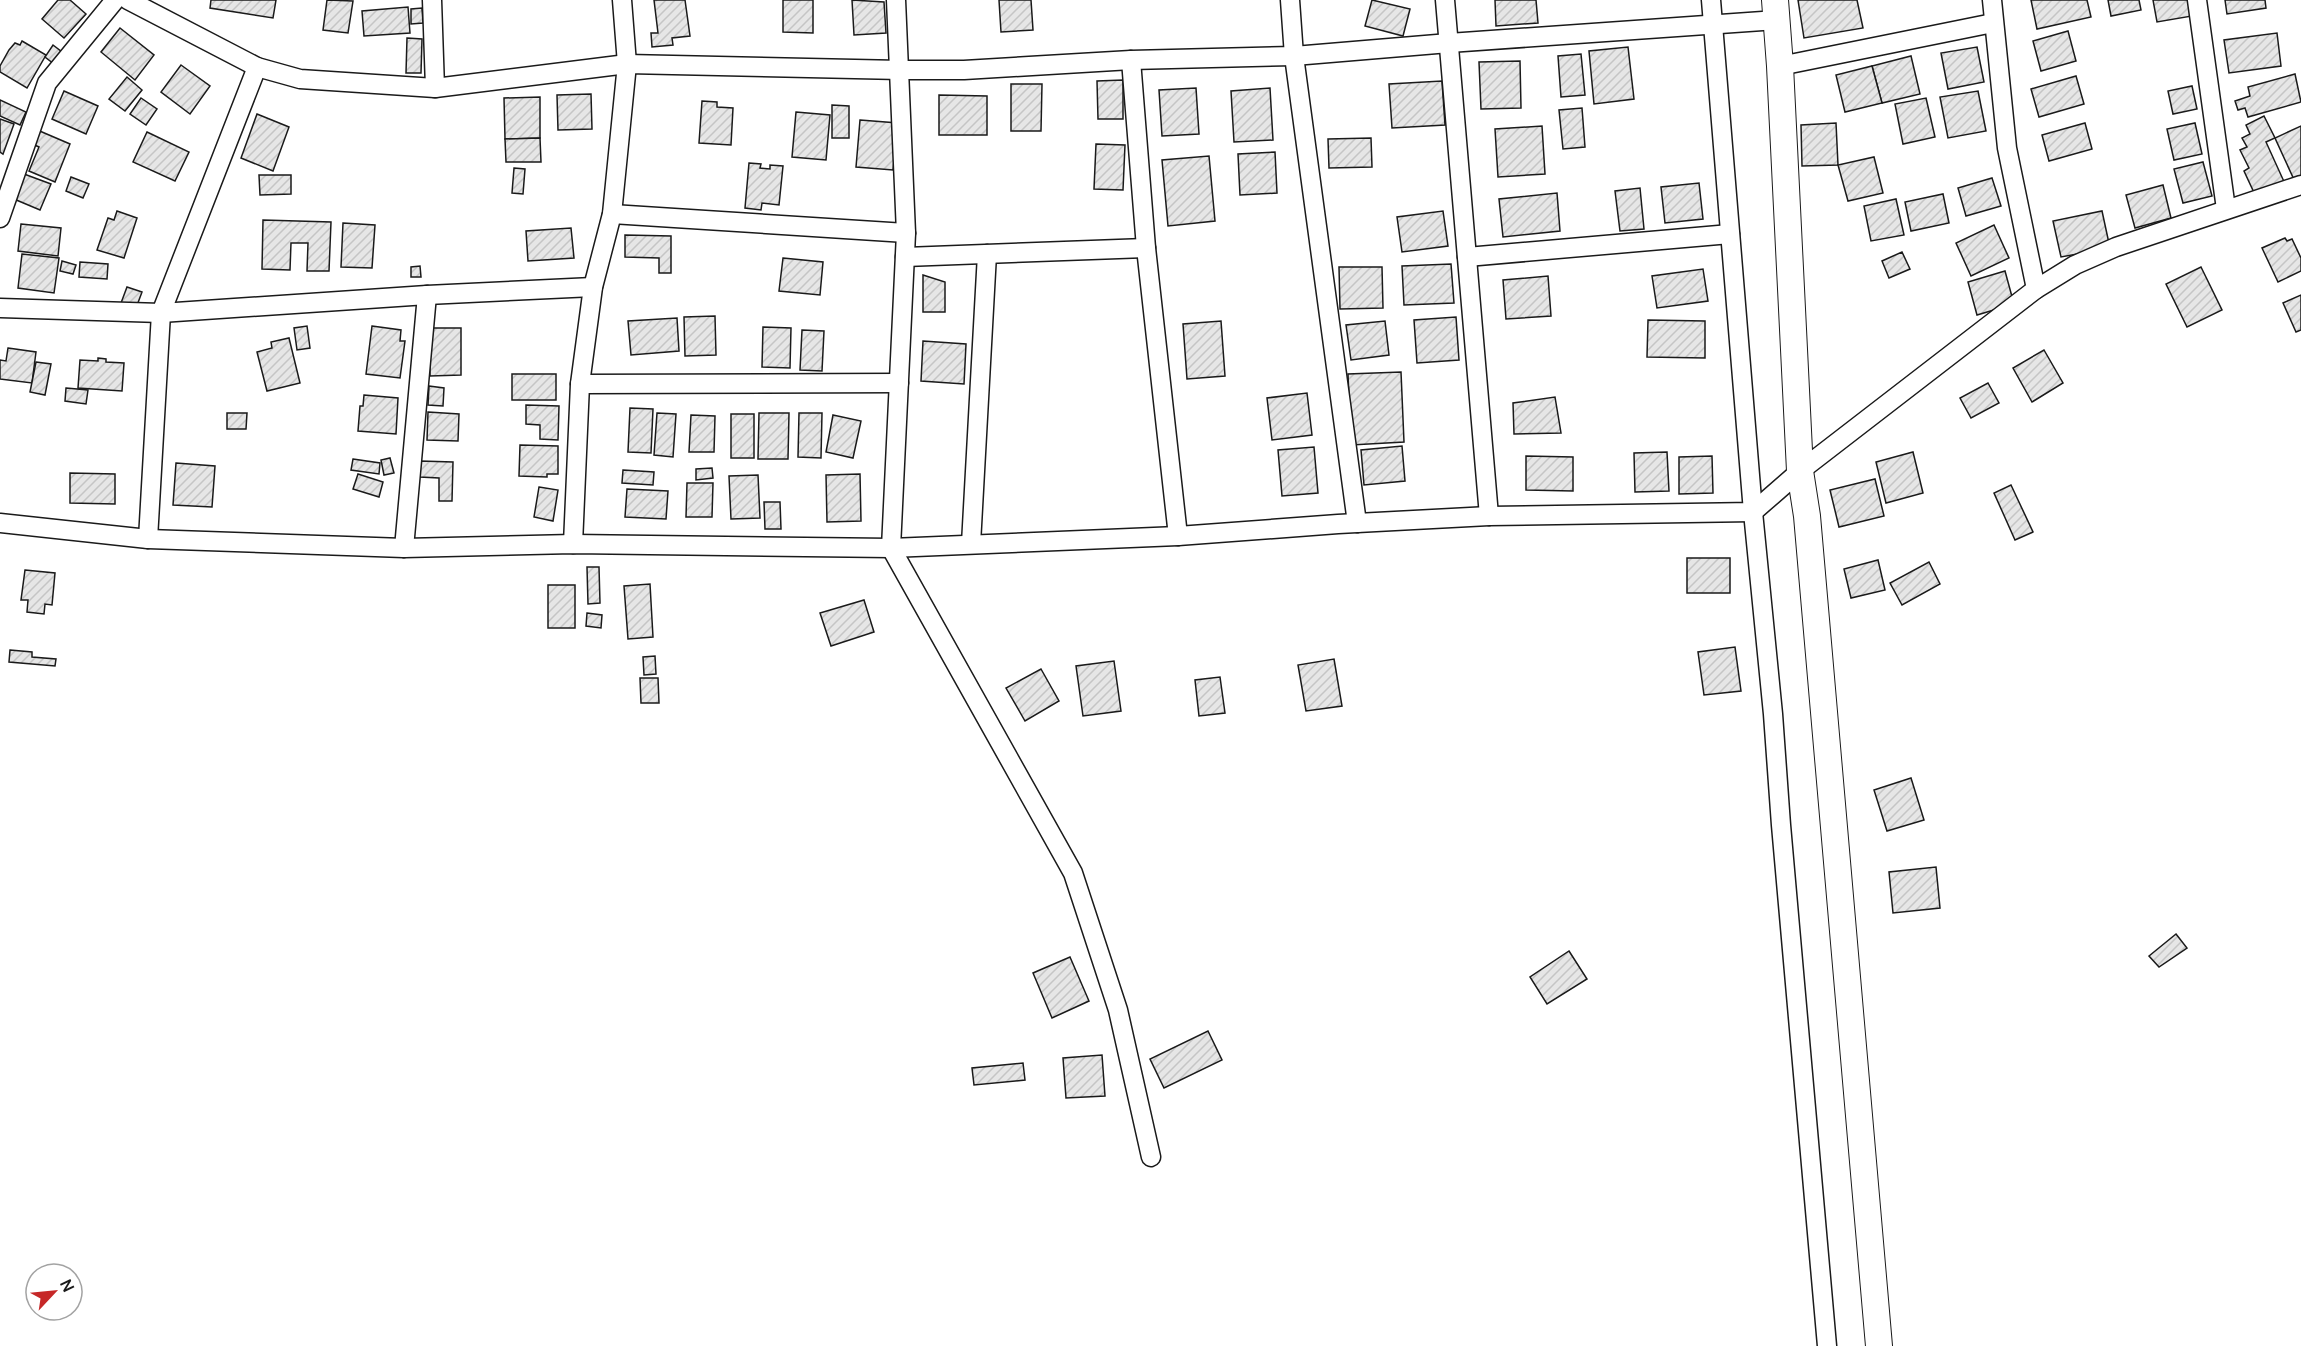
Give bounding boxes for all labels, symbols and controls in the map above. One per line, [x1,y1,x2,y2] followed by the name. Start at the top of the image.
[24,1262,84,1322] north arrow
[55,1275,80,1295] text: N

